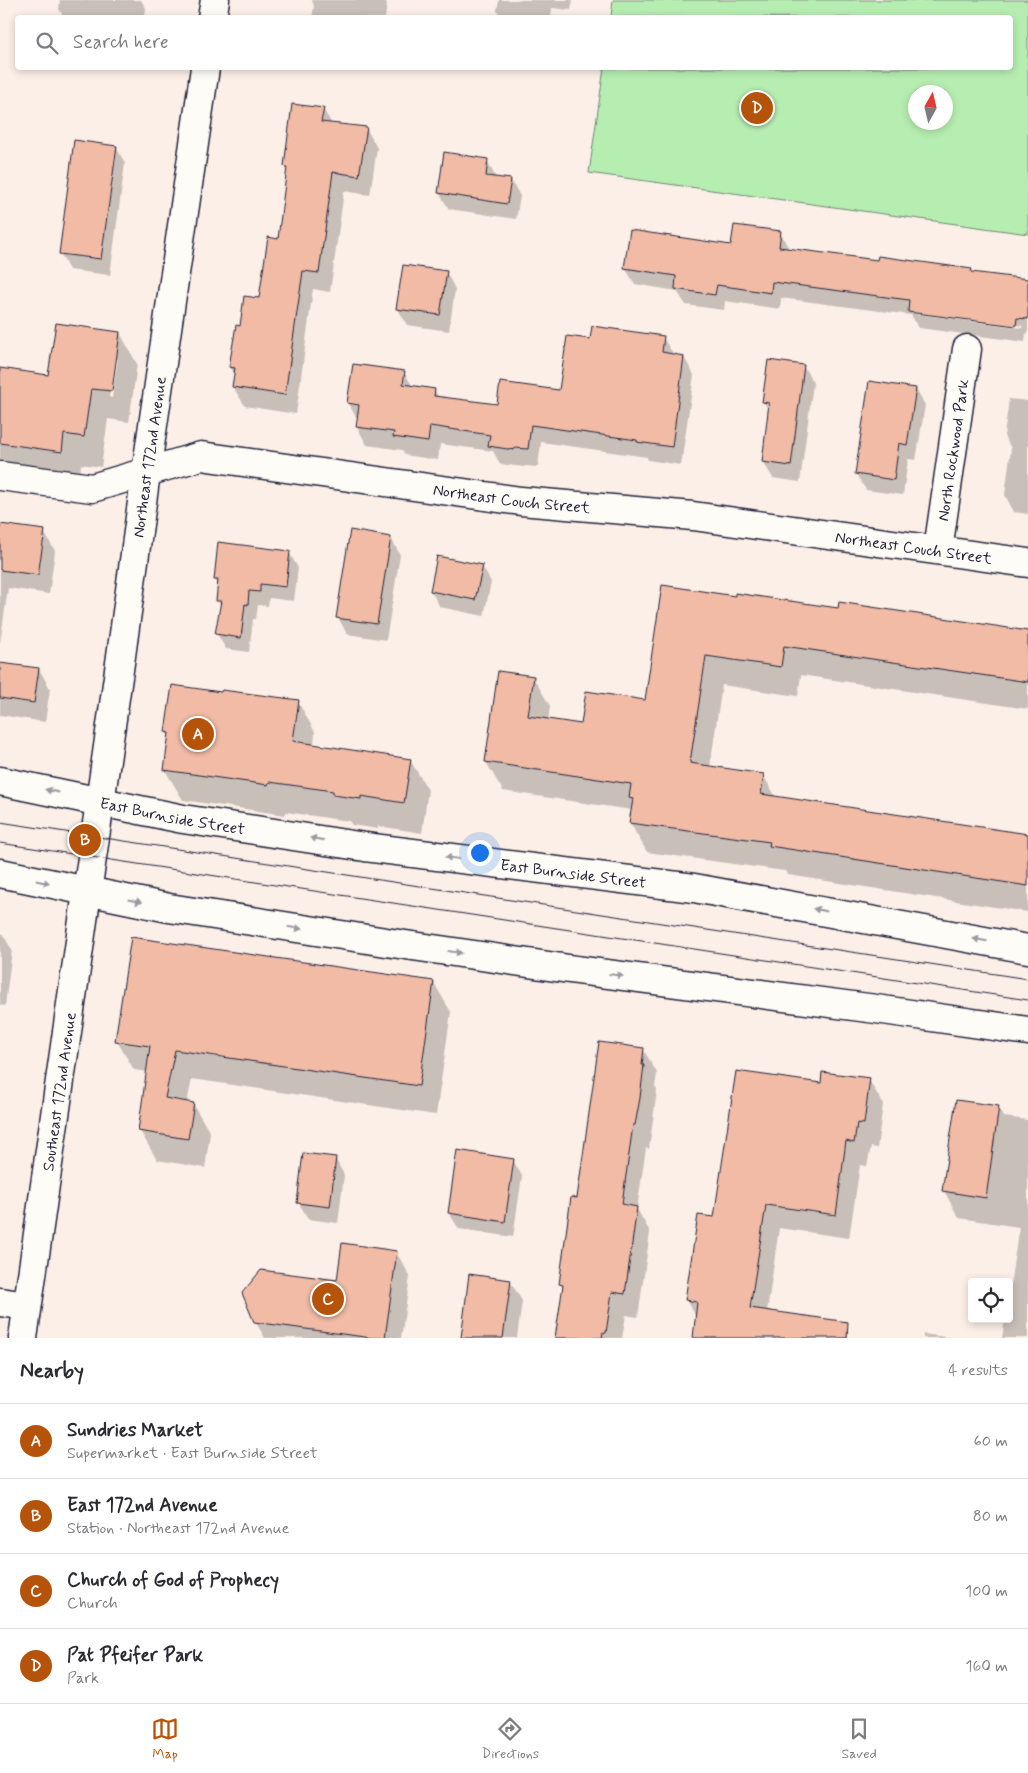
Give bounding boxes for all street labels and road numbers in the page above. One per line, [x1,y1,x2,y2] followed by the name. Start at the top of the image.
[128,375,172,539] street label: Northeast 172nd Avenue
[933,378,975,523] street label: North Rockwood Park
[432,480,592,519] street label: Northeast Couch Street
[834,527,994,570] street label: Northeast Couch Street
[98,793,247,840] street label: East Burnside Street
[499,855,648,894] street label: East Burnside Street
[38,1011,82,1173] street label: Southeast 172nd Avenue

